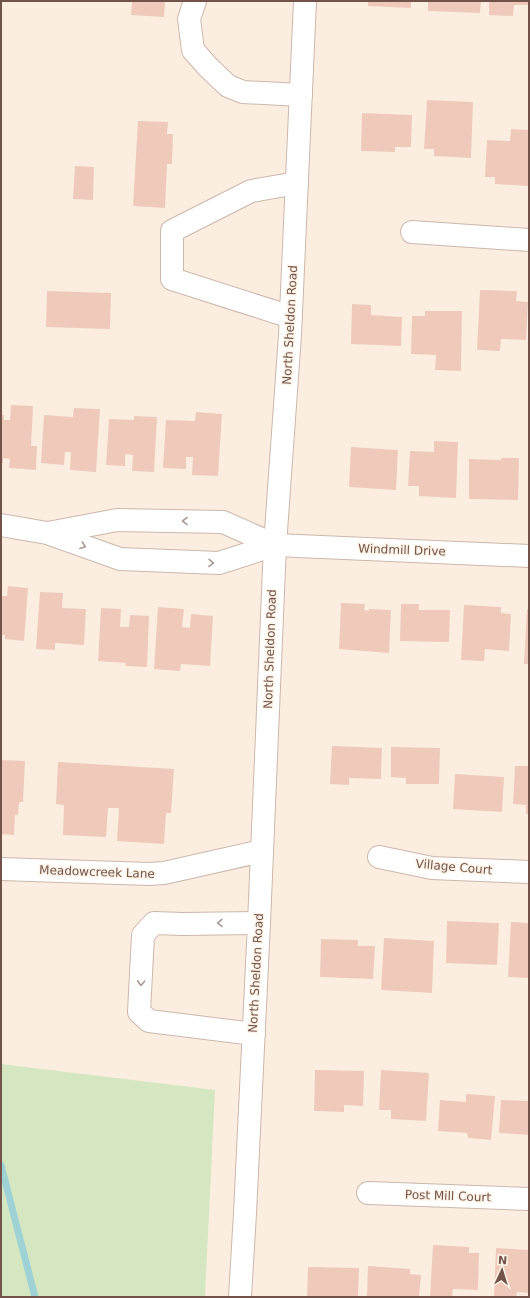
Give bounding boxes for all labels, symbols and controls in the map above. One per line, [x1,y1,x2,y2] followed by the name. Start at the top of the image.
[280,265,300,385] street label: North Sheldon Road
[182,517,188,525] one-way arrow
[80,541,87,549] one-way arrow
[358,541,446,559] street label: Windmill Drive
[208,558,214,567] one-way arrow
[261,589,279,709] street label: North Sheldon Road
[415,857,493,877] street label: Village Court
[39,863,155,881] street label: Meadowcreek Lane
[246,913,266,1033] street label: North Sheldon Road
[217,919,223,928] one-way arrow
[136,980,145,986] one-way arrow
[405,1188,492,1205] street label: Post Mill Court
[482,1250,522,1290] north arrow
[498,1254,508,1267] text: N

